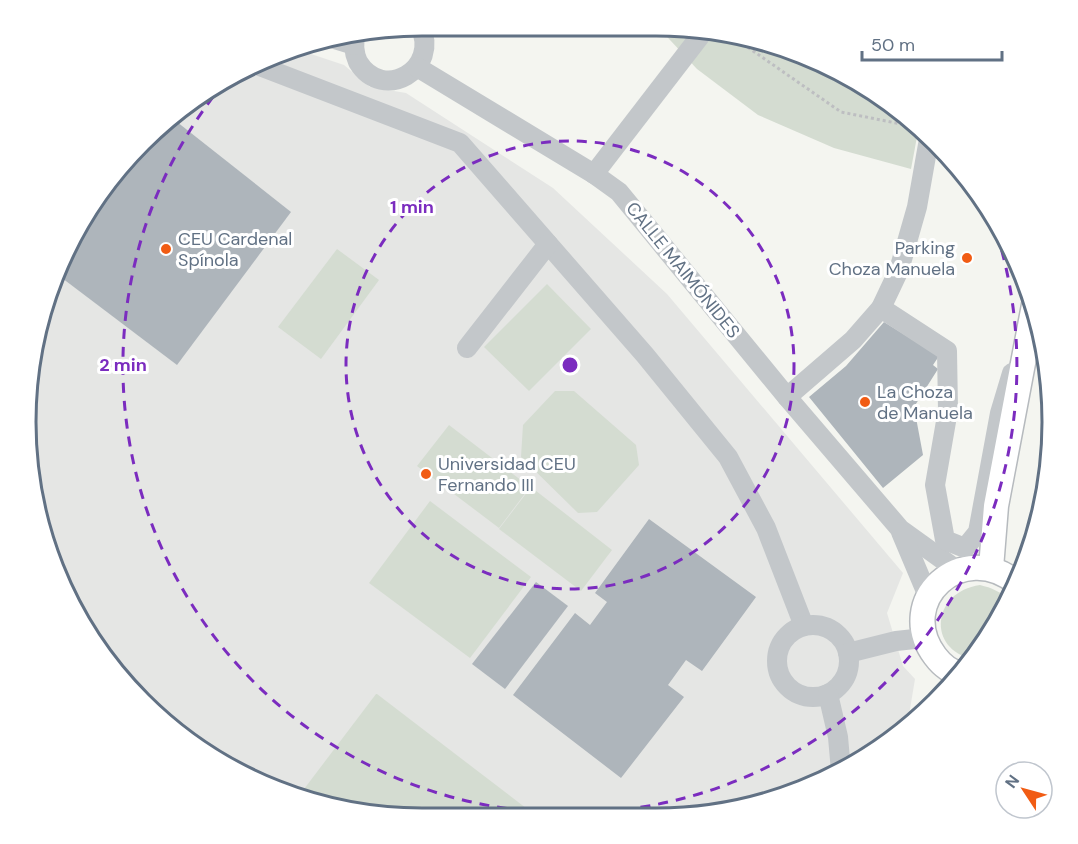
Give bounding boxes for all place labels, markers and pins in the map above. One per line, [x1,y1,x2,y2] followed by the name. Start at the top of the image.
[178,227,292,272] place label: CEU Cardenal Spínola
[829,236,955,281] place label: Parking Choza Manuela
[159,242,173,256] marker: CEU Cardenal Spínola
[960,251,974,265] marker: Parking Choza Manuela
[560,355,580,375] centre of rings
[877,380,973,425] place label: La Choza de Manuela
[858,395,872,409] marker: La Choza de Manuela
[438,452,576,497] place label: Universidad CEU Fernando III
[419,467,433,481] marker: Universidad CEU Fernando III

